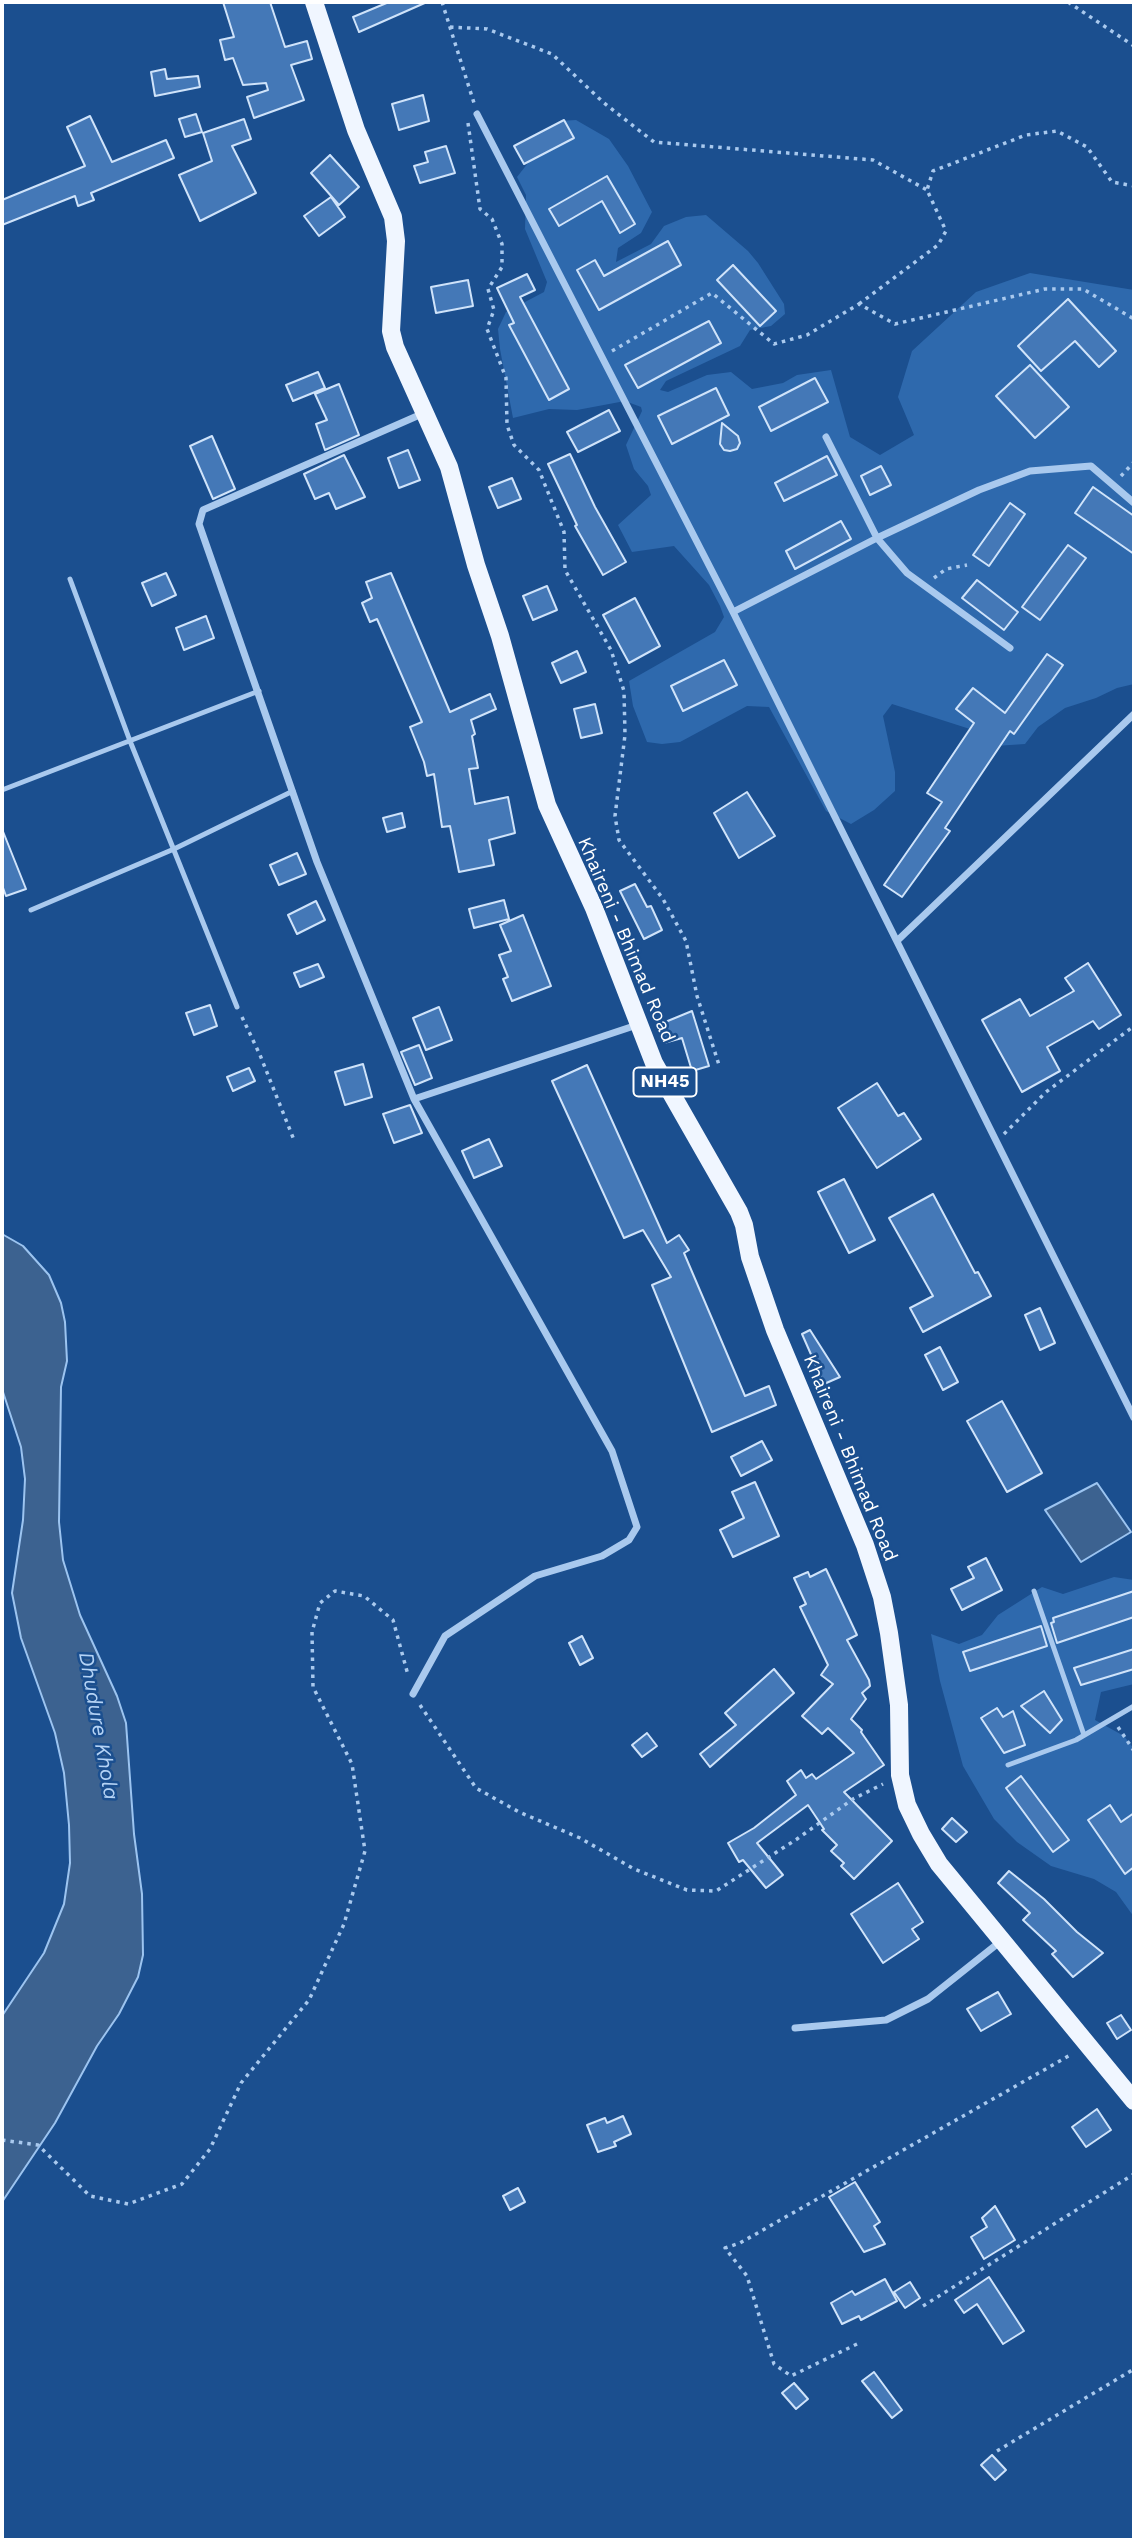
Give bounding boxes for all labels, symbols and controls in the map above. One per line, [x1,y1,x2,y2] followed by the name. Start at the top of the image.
[572,834,680,1046] street label: Khaireni - Bhimad Road
[634,1068,696,1097] road number: NH45
[798,1351,902,1565] street label: Khaireni - Bhimad Road
[73,1650,123,1802] water label: Dhudure Khola

